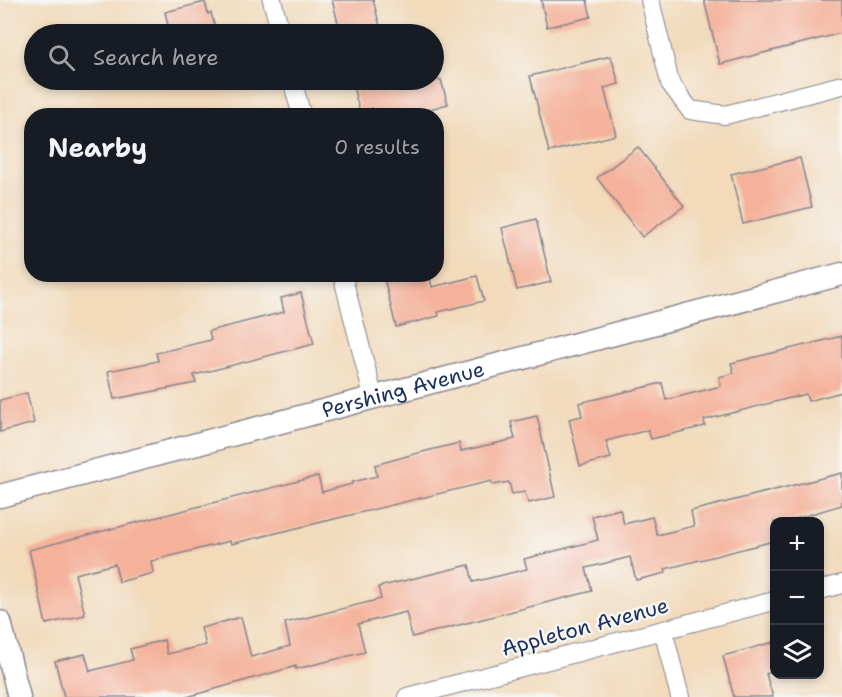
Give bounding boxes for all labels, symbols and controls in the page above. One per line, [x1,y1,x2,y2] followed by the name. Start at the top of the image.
[24,24,444,90] search box
[45,41,78,74] icon: search
[93,43,219,72] text: Search here
[48,130,147,165] text: Nearby
[334,134,420,160] text: 0 results
[319,355,488,425] street label: Pershing Avenue
[770,517,824,679] map controls
[770,517,824,571] button: +
[770,571,824,625] button: −
[498,591,672,663] street label: Appleton Avenue
[770,625,824,679] button: layers

